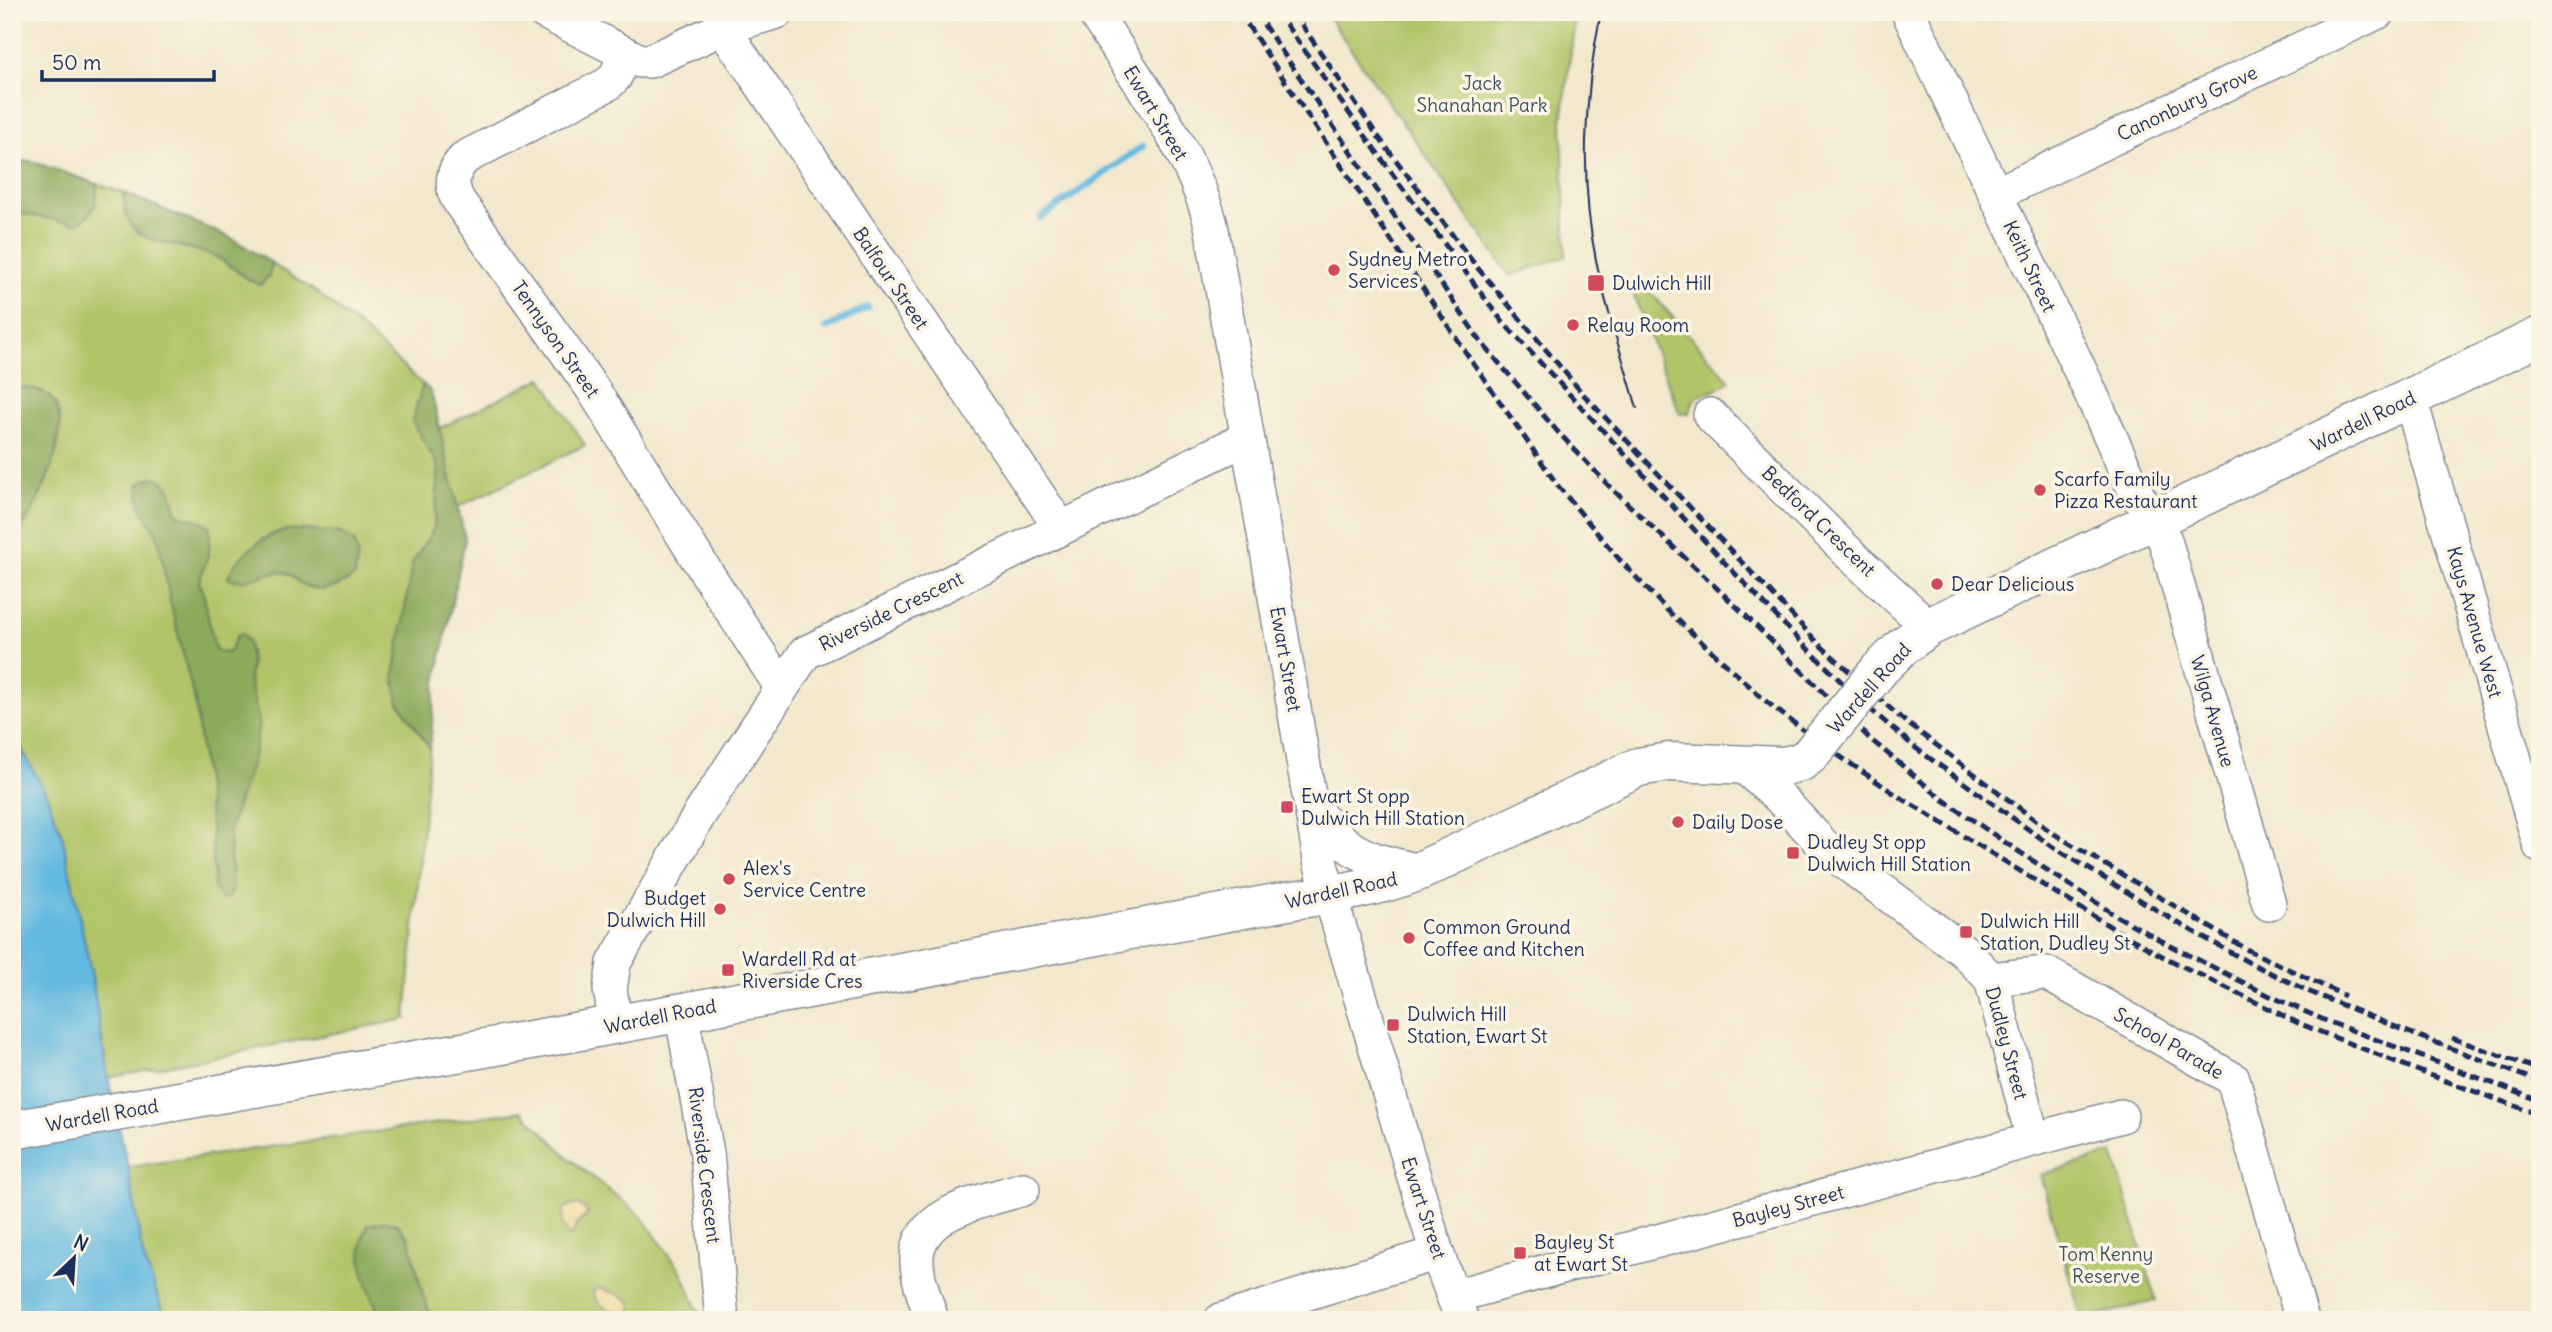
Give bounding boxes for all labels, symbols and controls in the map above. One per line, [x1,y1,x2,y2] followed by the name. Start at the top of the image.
[42,38,214,82] scale bar
[52,49,101,76] text: 50 m
[2113,60,2261,146] street label: Canonbury Grove
[1118,61,1194,165] street label: Ewart Street
[1417,71,1548,117] park label: Jack Shanahan Park
[1998,216,2062,316] street label: Keith Street
[848,222,934,334] street label: Balfour Street
[1348,247,1467,293] place label: Sydney Metro Services
[1326,262,1342,278] marker: Sydney Metro Services
[1612,271,1712,295] place label: Dulwich Hill
[1586,273,1606,293] marker: Dulwich Hill
[507,276,605,402] street label: Tennyson Street
[1587,313,1689,337] place label: Relay Room
[1565,317,1581,333] marker: Relay Room
[2307,385,2419,457] street label: Wardell Road
[1757,461,1881,581] street label: Bedford Crescent
[2054,467,2198,513] place label: Scarfo Family Pizza Restaurant
[2032,482,2048,498] marker: Scarfo Family Pizza Restaurant
[2442,544,2508,700] street label: Kays Avenue West
[815,566,967,656] street label: Riverside Crescent
[1951,572,2074,596] place label: Dear Delicious
[1929,576,1945,592] marker: Dear Delicious
[1265,605,1307,713] street label: Ewart Street
[1822,638,1916,738] street label: Wardell Road
[2186,652,2240,770] street label: Wilga Avenue
[1301,784,1465,830] place label: Ewart St opp Dulwich Hill Station
[1279,799,1295,815] marker: Ewart St opp Dulwich Hill Station
[1692,810,1783,834] place label: Daily Dose
[1670,814,1686,830] marker: Daily Dose
[1807,830,1971,876] place label: Dudley St opp Dulwich Hill Station
[1785,845,1801,861] marker: Dudley St opp Dulwich Hill Station
[743,856,866,902] place label: Alex's Service Centre
[1283,866,1399,914] street label: Wardell Road
[721,871,737,887] marker: Alex's Service Centre
[606,886,706,932] place label: Budget Dulwich Hill
[712,901,728,917] marker: Budget Dulwich Hill
[1980,909,2130,955] place label: Dulwich Hill Station, Dudley St
[1423,915,1585,961] place label: Common Ground Coffee and Kitchen
[1958,924,1974,940] marker: Dulwich Hill Station, Dudley St
[1401,930,1417,946] marker: Common Ground Coffee and Kitchen
[742,947,863,993] place label: Wardell Rd at Riverside Cres
[720,962,736,978] marker: Wardell Rd at Riverside Cres
[1980,984,2034,1102] street label: Dudley Street
[602,993,718,1039] street label: Wardell Road
[1407,1002,1547,1048] place label: Dulwich Hill Station, Ewart St
[2110,1002,2228,1084] street label: School Parade
[1385,1017,1401,1033] marker: Dulwich Hill Station, Ewart St
[683,1085,727,1245] street label: Riverside Crescent
[44,1093,160,1137] street label: Wardell Road
[1396,1154,1452,1262] street label: Ewart Street
[1730,1180,1846,1232] street label: Bayley Street
[38,1224,108,1294] north arrow
[70,1229,92,1256] text: N
[1534,1230,1628,1276] place label: Bayley St at Ewart St
[2059,1242,2153,1288] park label: Tom Kenny Reserve
[1512,1245,1528,1261] marker: Bayley St at Ewart St

